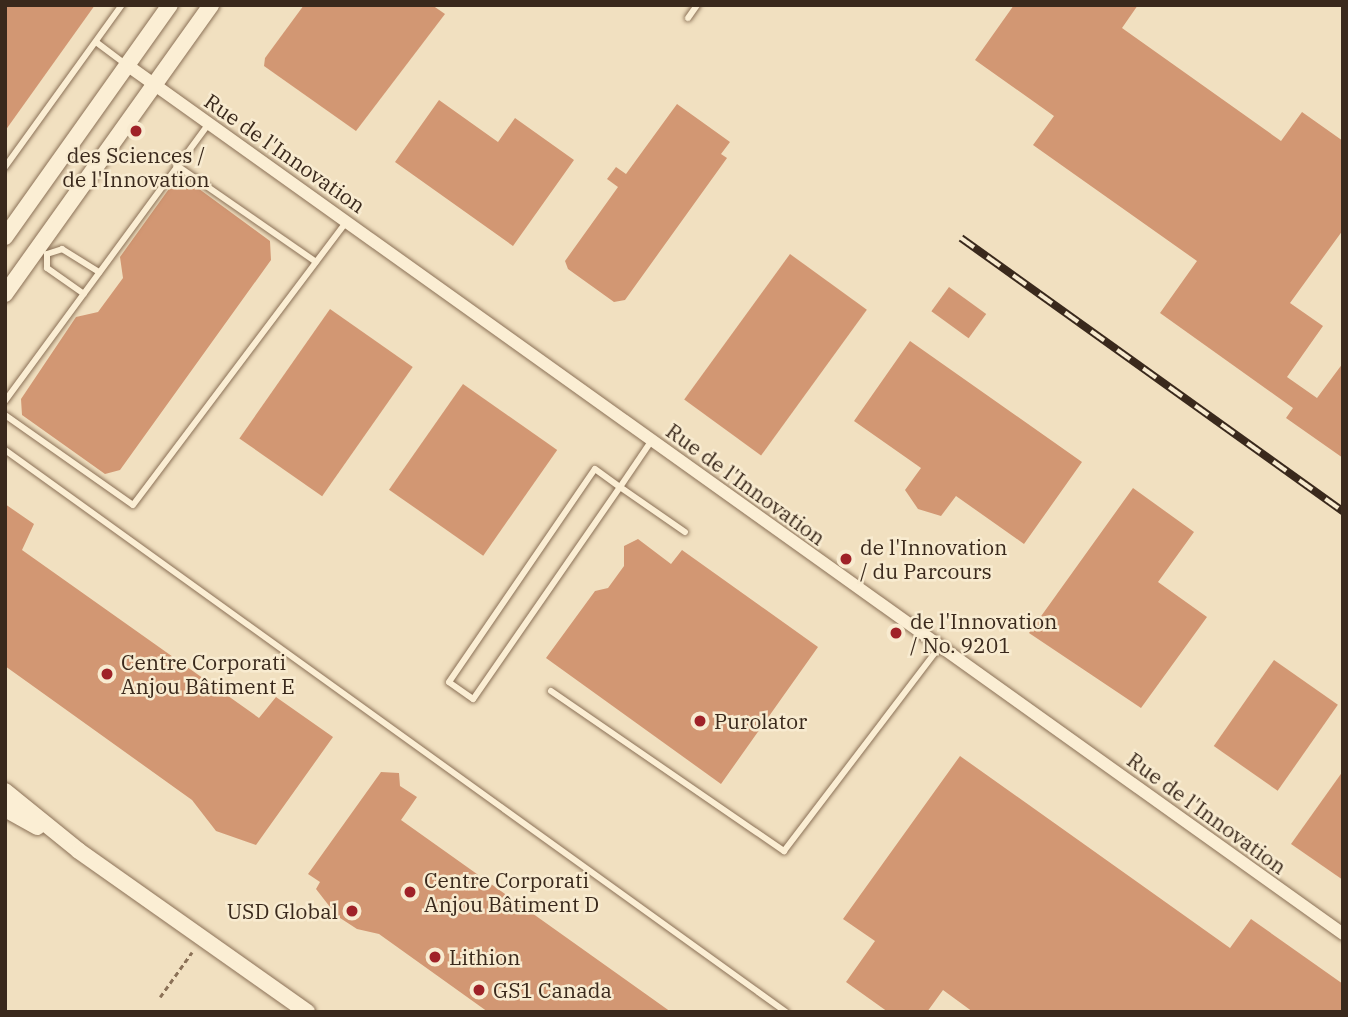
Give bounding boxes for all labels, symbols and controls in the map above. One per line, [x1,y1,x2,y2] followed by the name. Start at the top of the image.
[200,88,370,218] street label: Rue de l'Innovation
[128,123,144,139] marker: des Sciences / de l'Innovation
[62,142,210,192] place label: des Sciences / de l'Innovation
[661,418,831,550] street label: Rue de l'Innovation
[860,534,1007,584] place label: de l'Innovation / du Parcours
[838,551,854,567] marker: de l'Innovation / du Parcours
[910,608,1057,658] place label: de l'Innovation / No. 9201
[888,625,904,641] marker: de l'Innovation / No. 9201
[121,649,295,699] place label: Centre Corporati Anjou Bâtiment E
[99,666,115,682] marker: Centre Corporati Anjou Bâtiment E
[714,708,807,734] place label: Purolator
[692,713,708,729] marker: Purolator
[1122,747,1292,879] street label: Rue de l'Innovation
[424,867,599,917] place label: Centre Corporati Anjou Bâtiment D
[402,884,418,900] marker: Centre Corporati Anjou Bâtiment D
[227,898,338,924] place label: USD Global
[344,903,360,919] marker: USD Global
[449,944,520,970] place label: Lithion
[427,949,443,965] marker: Lithion
[493,977,612,1003] place label: GS1 Canada
[471,982,487,998] marker: GS1 Canada

